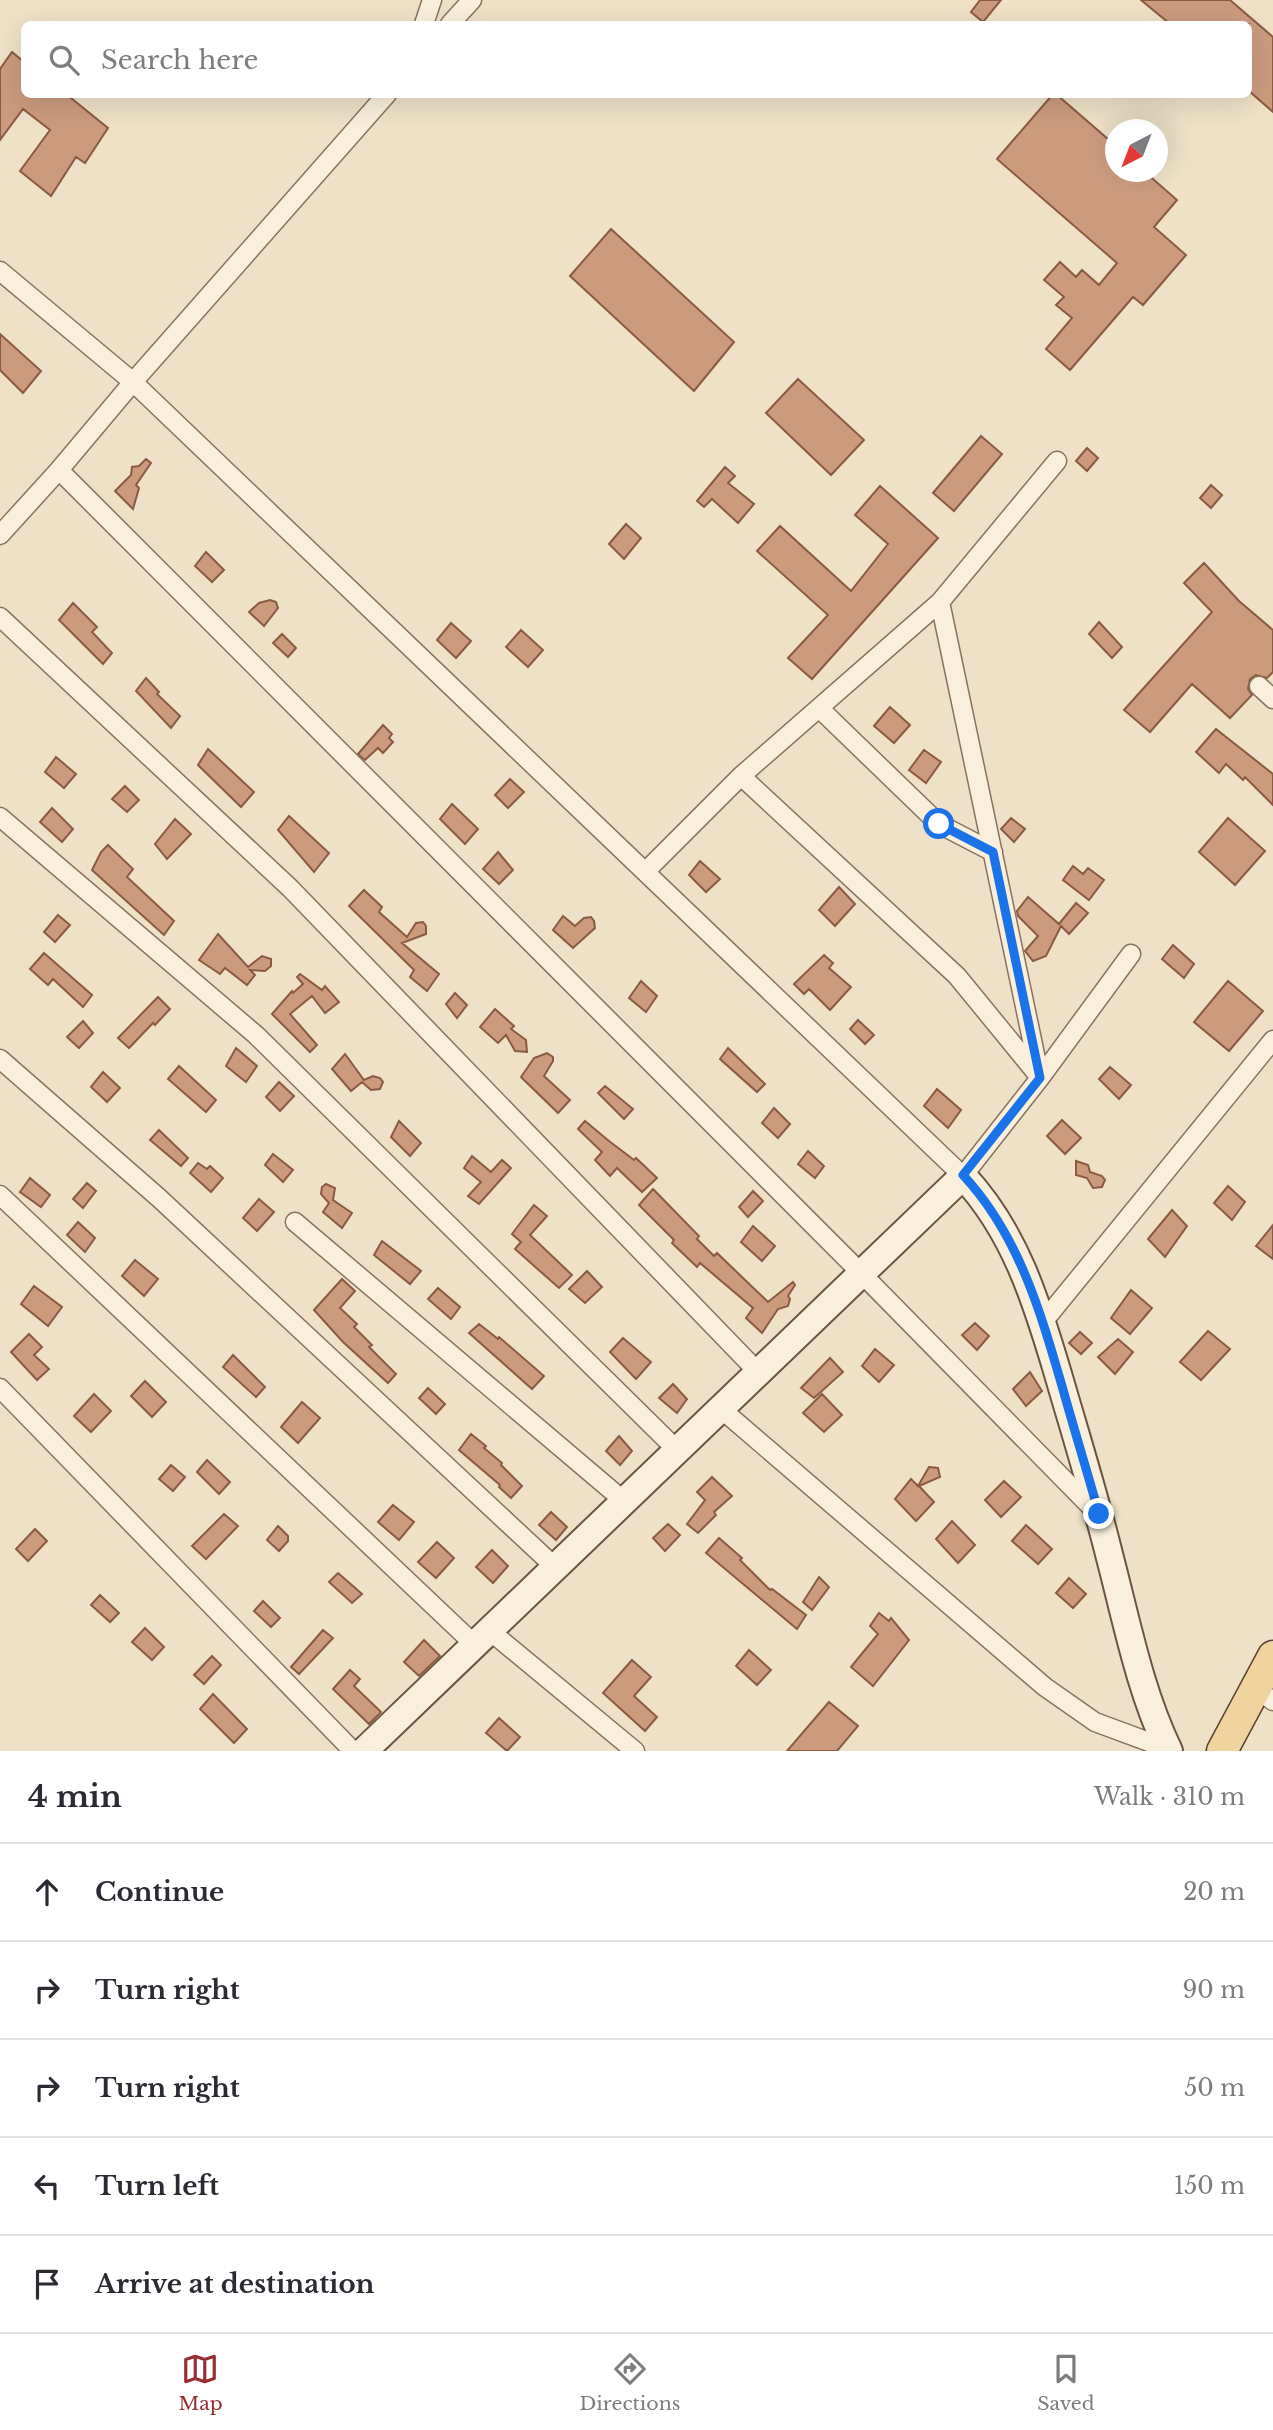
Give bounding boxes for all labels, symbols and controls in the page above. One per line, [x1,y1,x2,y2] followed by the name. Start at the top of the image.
[21,21,1252,98] search box
[45,41,83,79] icon: search
[101,44,258,76] text: Search here
[1105,119,1168,182] north arrow
[923,808,954,839] route start
[1083,1498,1114,1529] route end
[28,1778,122,1815] text: 4 min
[1094,1783,1245,1811] text: Walk · 310 m
[28,1873,66,1911] icon: ahead
[95,1876,224,1908] text: Continue
[1183,1878,1245,1906] text: 20 m
[28,1971,66,2009] icon: right
[95,1974,240,2006] text: Turn right
[1183,1976,1245,2004] text: 90 m
[28,2069,66,2107] icon: right
[95,2072,240,2104] text: Turn right
[1184,2074,1245,2102] text: 50 m
[28,2167,66,2205] icon: left
[95,2170,219,2202] text: Turn left
[1174,2172,1245,2200] text: 150 m
[28,2265,66,2303] icon: arrive
[95,2268,375,2300] text: Arrive at destination
[178,2350,223,2415] tab: Map
[579,2350,680,2415] tab: Directions
[1037,2350,1095,2415] tab: Saved

